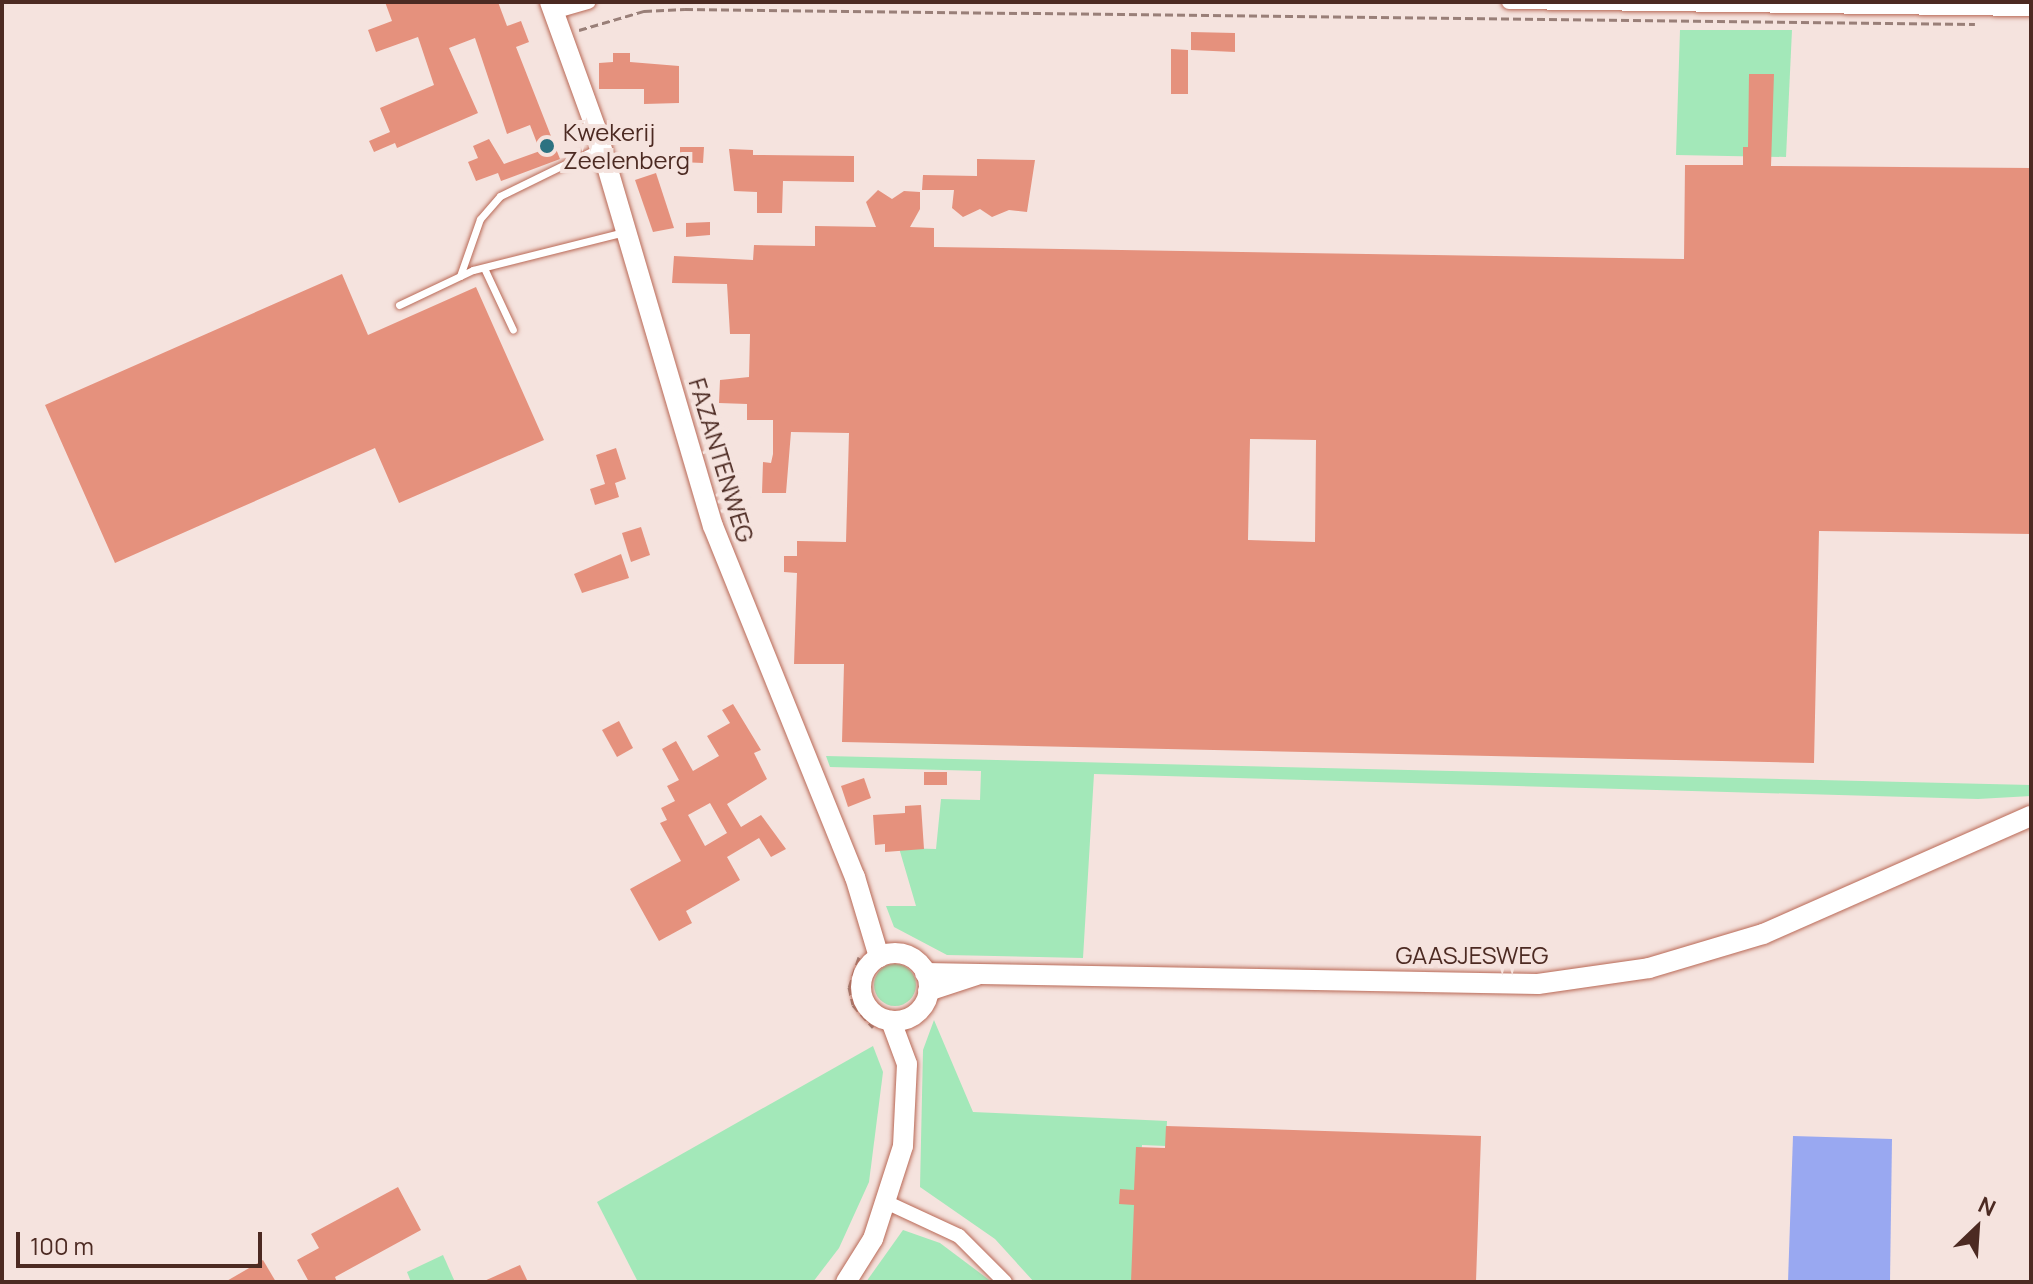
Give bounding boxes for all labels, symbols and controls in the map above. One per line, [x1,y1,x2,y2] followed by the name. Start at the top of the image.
[563,118,690,174] place label: Kwekerij Zeelenberg
[538,137,556,155] marker: Kwekerij Zeelenberg
[683,374,761,546] street label: FAZANTENWEG
[1396,941,1548,969] street label: GAASJESWEG
[1937,1188,2017,1268] north arrow
[1974,1189,2001,1223] text: N
[20,1216,266,1266] scale bar
[30,1229,94,1262] text: 100 m

